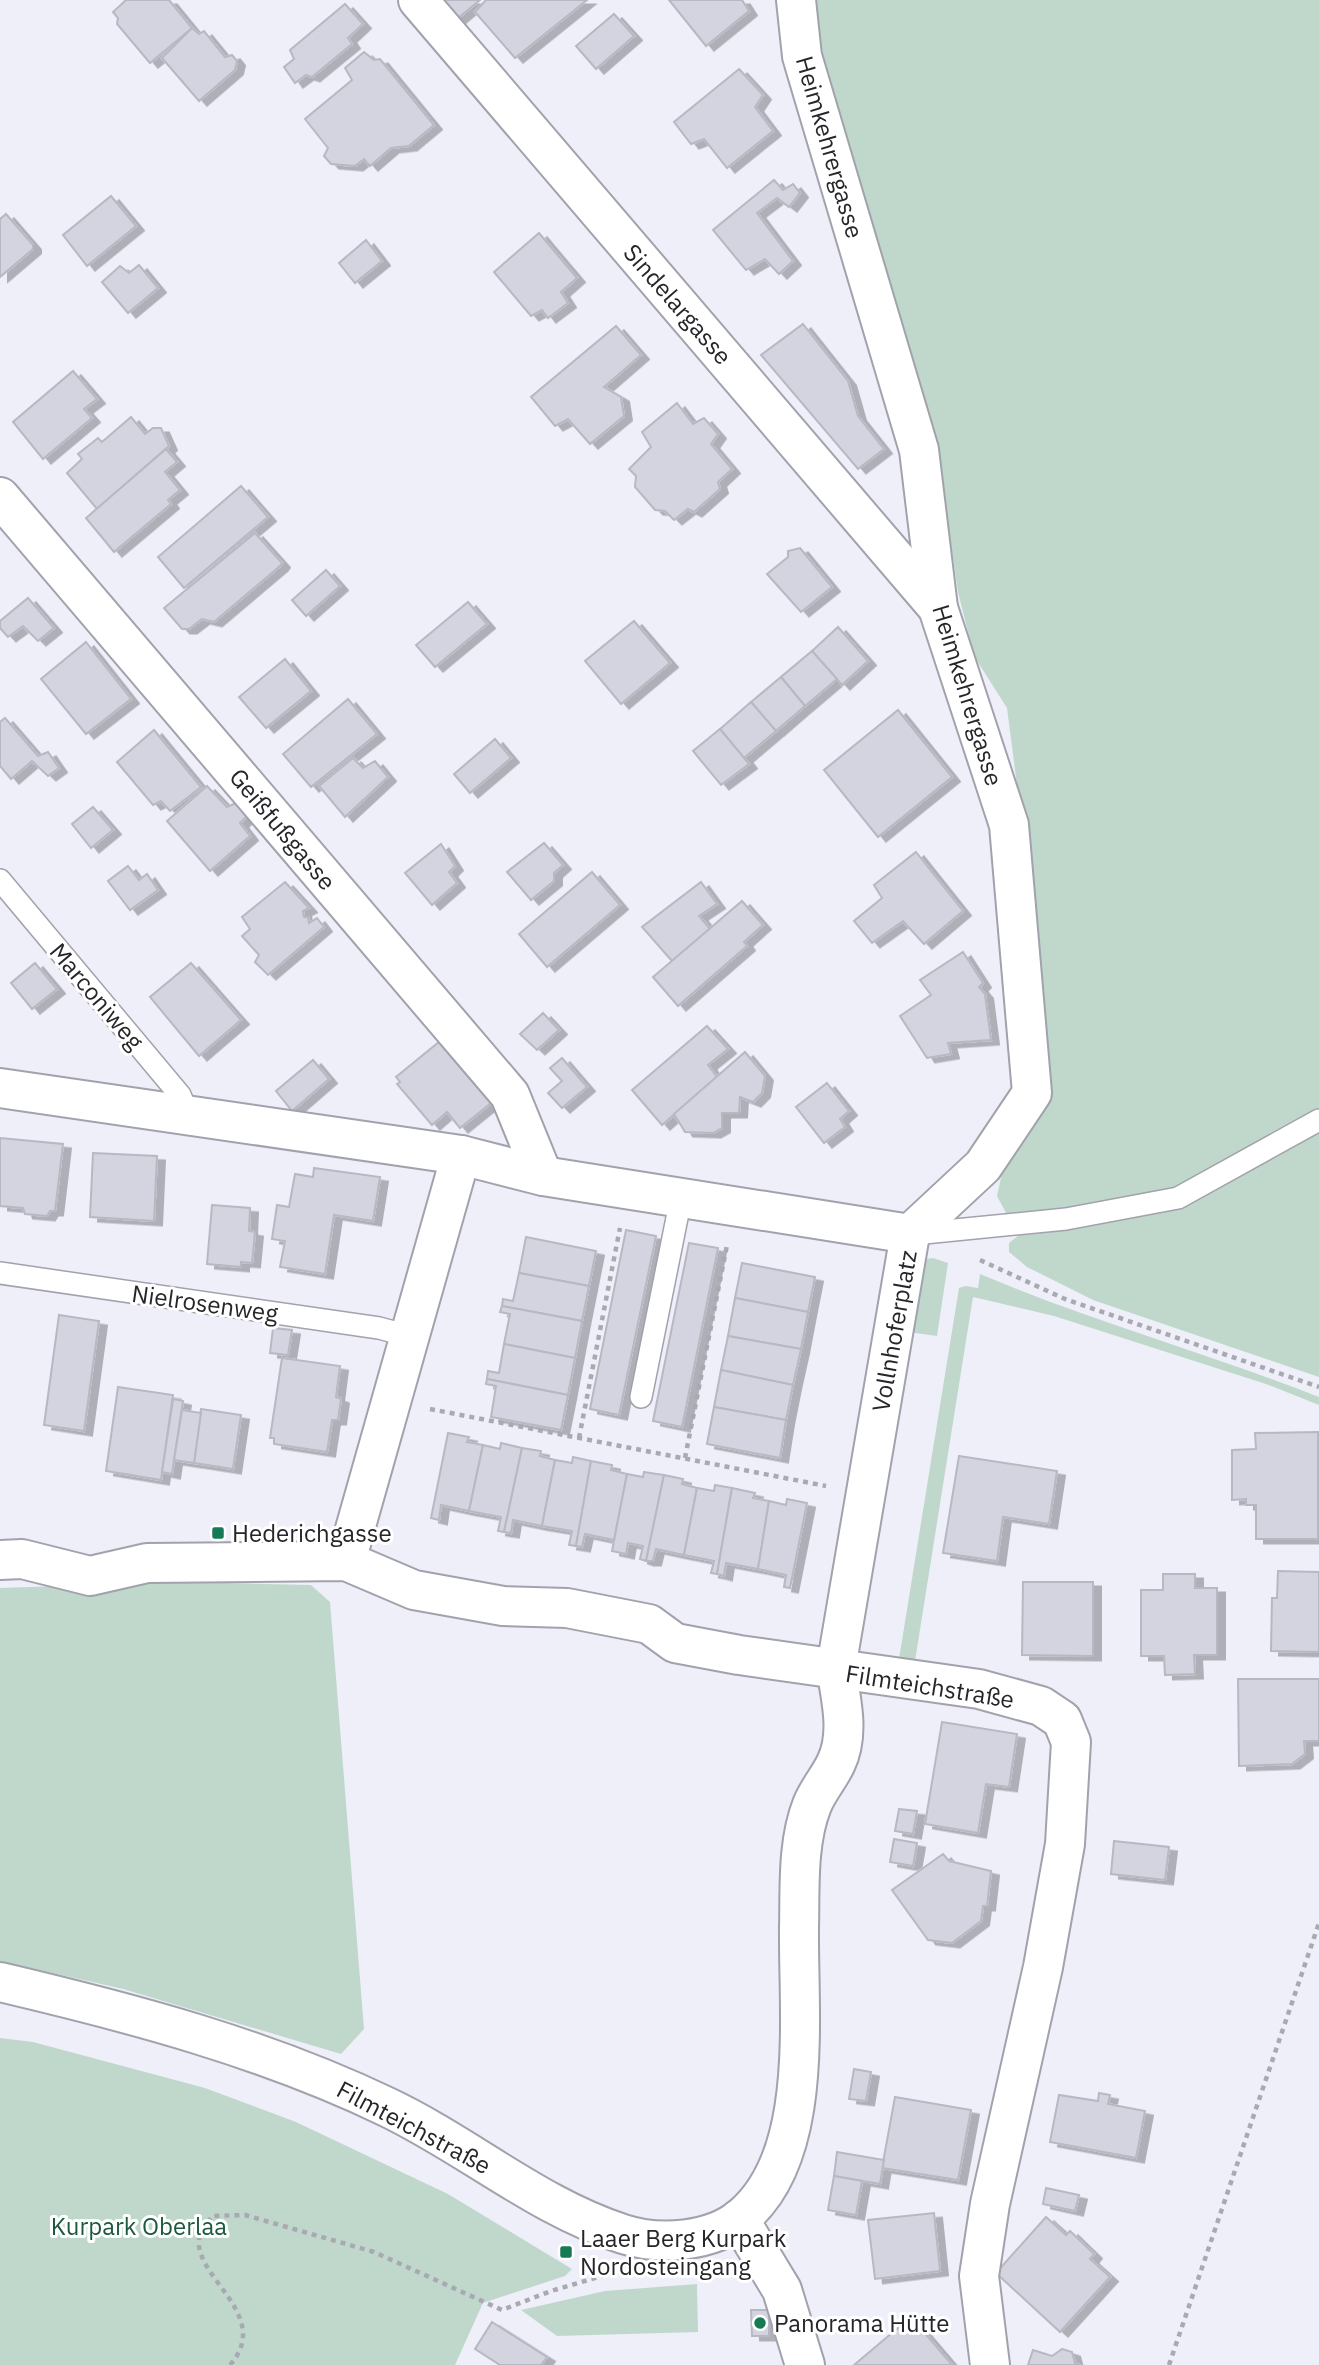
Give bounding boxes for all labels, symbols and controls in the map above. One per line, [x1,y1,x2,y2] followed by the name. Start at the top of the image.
[789,52,871,242] street label: Heimkehrergasse
[617,237,739,371] street label: Sindelargasse
[925,600,1011,790] street label: Heimkehrergasse
[223,761,343,897] street label: Geißfußgasse
[43,936,151,1056] street label: Marconiweg
[864,1248,924,1414] street label: Vollnhoferplatz
[130,1277,280,1329] street label: Nielrosenweg
[232,1517,392,1549] place label: Hederichgasse
[210,1525,226,1541] marker: Hederichgasse
[843,1657,1017,1715] street label: Filmteichstraße
[331,2073,497,2181] street label: Filmteichstraße
[51,2210,227,2242] park label: Kurpark Oberlaa
[580,2222,787,2282] place label: Laaer Berg Kurpark Nordosteingang
[558,2244,574,2260] marker: Laaer Berg Kurpark Nordosteingang
[774,2307,949,2339] place label: Panorama Hütte
[752,2315,768,2331] marker: Panorama Hütte

